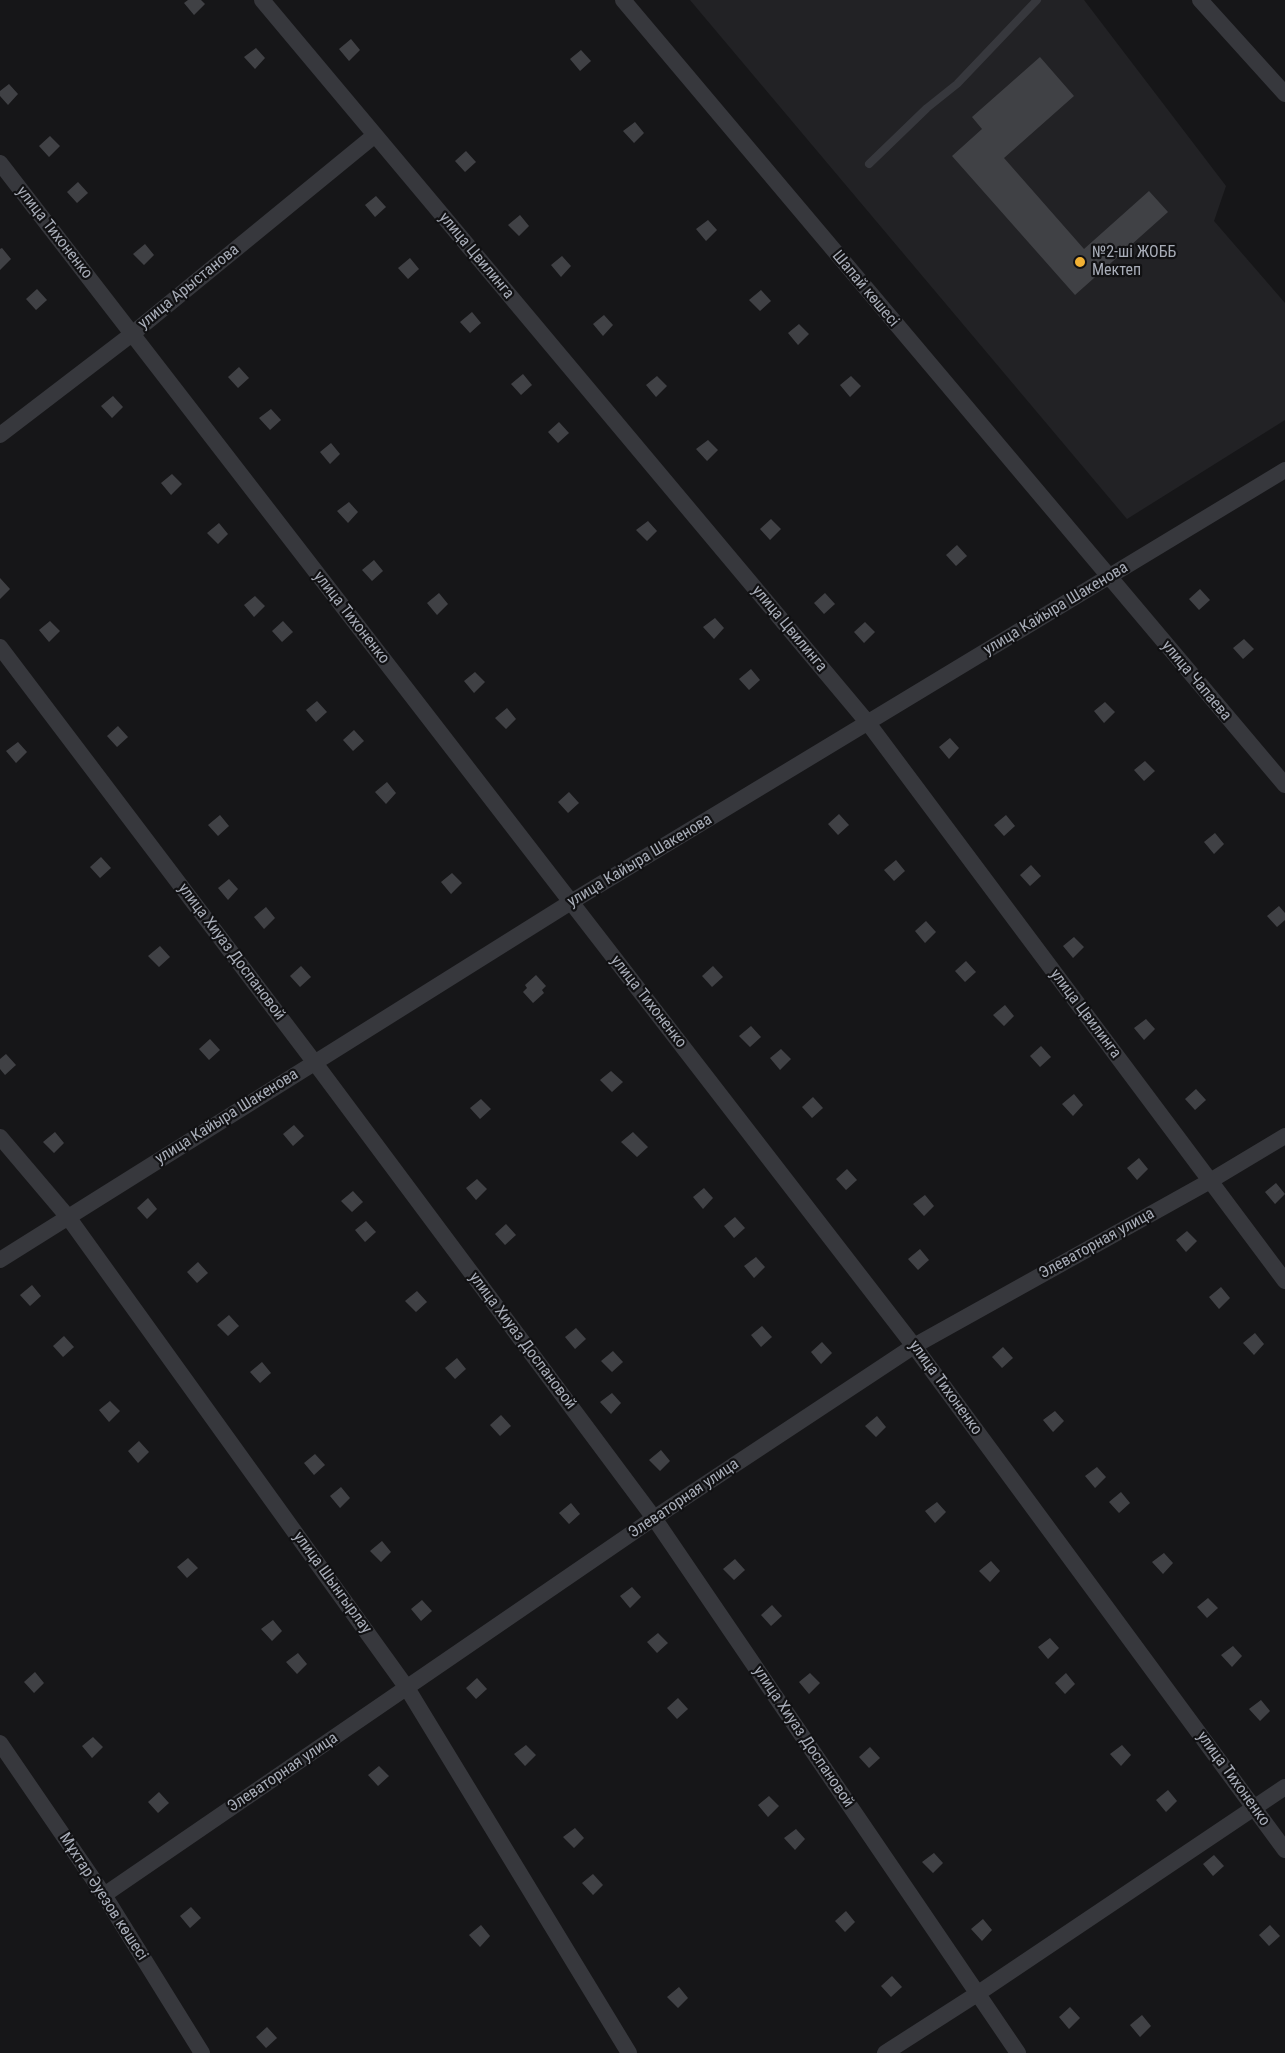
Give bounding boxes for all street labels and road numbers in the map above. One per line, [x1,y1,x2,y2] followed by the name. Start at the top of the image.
[12,183,96,283] street label: улица Тихоненко
[434,209,518,303] street label: улица Цвилинга
[135,241,243,333] street label: улица Арыстанова
[828,247,902,331] street label: Шапай көшесі
[980,558,1132,660] street label: улица Кайыра Шакенова
[309,568,393,668] street label: улица Тихоненко
[747,582,831,676] street label: улица Цвилинга
[1157,637,1235,725] street label: улица Чапаева
[564,810,716,912] street label: улица Кайыра Шакенова
[173,880,289,1024] street label: улица Хиуаз Доспановой
[606,952,690,1052] street label: улица Тихоненко
[1045,966,1125,1062] street label: улица Цвилинга
[152,1065,302,1169] street label: улица Кайыра Шакенова
[1036,1204,1158,1284] street label: Элеваторная улица
[464,1269,580,1413] street label: улица Хиуаз Доспановой
[904,1337,986,1439] street label: улица Тихоненко
[625,1455,743,1543] street label: Элеваторная улица
[289,1528,375,1638] street label: улица Шынгырлау
[748,1663,858,1811] street label: улица Хиуаз Доспановой
[1192,1728,1274,1830] street label: улица Тихоненко
[224,1729,342,1817] street label: Элеваторная улица
[55,1830,151,1964] street label: Мұхтар Әуезов көшесі

